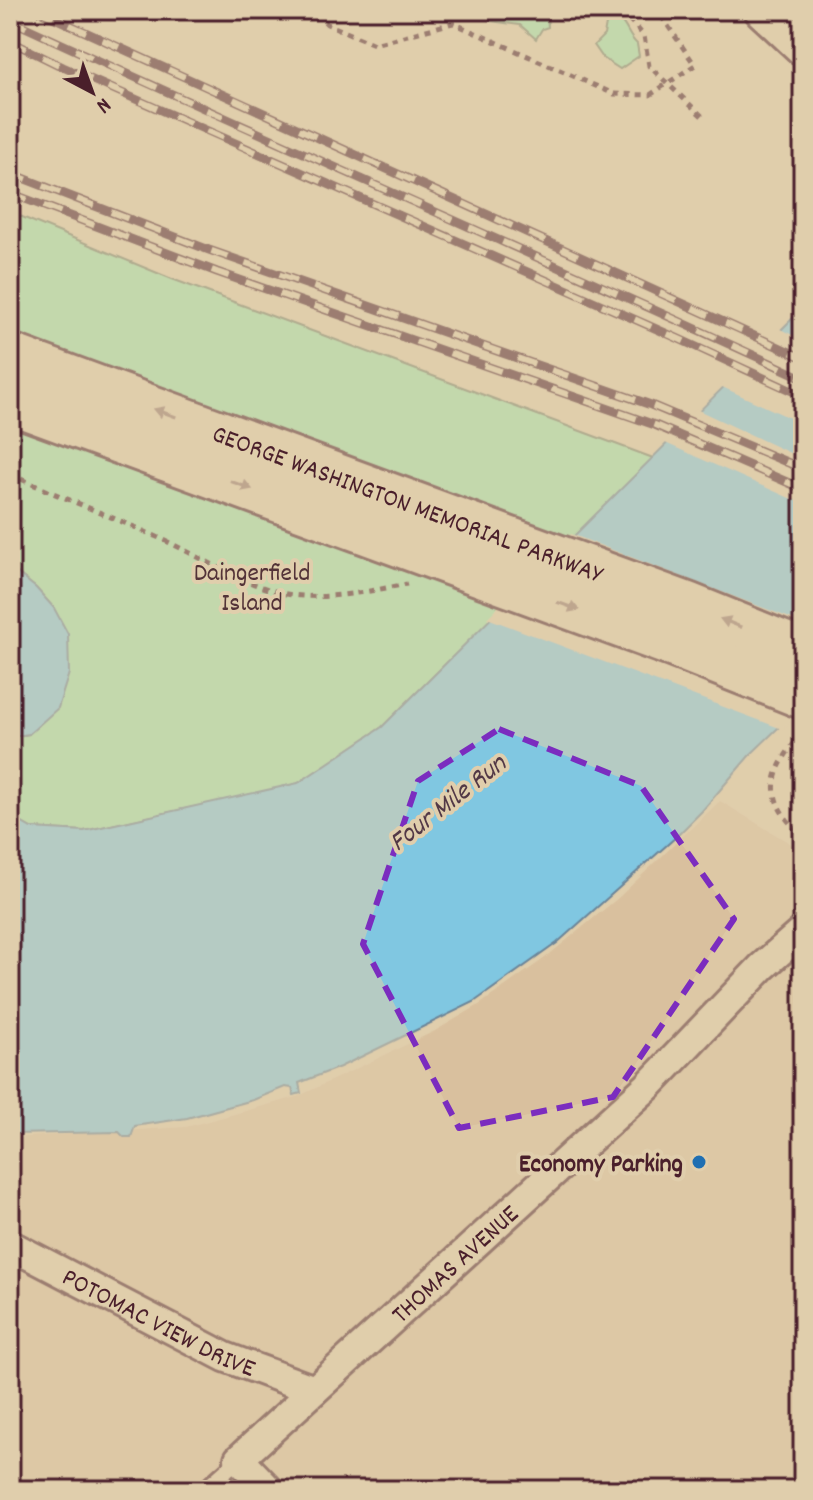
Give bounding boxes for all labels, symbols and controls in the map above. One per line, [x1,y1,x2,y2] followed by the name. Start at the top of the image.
[52,52,132,132] north arrow
[88,89,117,120] text: N
[153,406,177,419] one-way arrow
[206,417,609,595] street label: GEORGE WASHINGTON MEMORIAL PARKWAY
[229,480,253,492] one-way arrow
[194,556,310,623] park label: Daingerfield Island
[556,600,580,612] one-way arrow
[719,616,743,629] one-way arrow
[382,746,517,864] water label: Four Mile Run
[519,1147,683,1184] place label: Economy Parking
[690,1153,708,1171] marker: Economy Parking
[384,1197,528,1334] street label: THOMAS AVENUE
[55,1260,260,1389] street label: POTOMAC VIEW DRIVE

